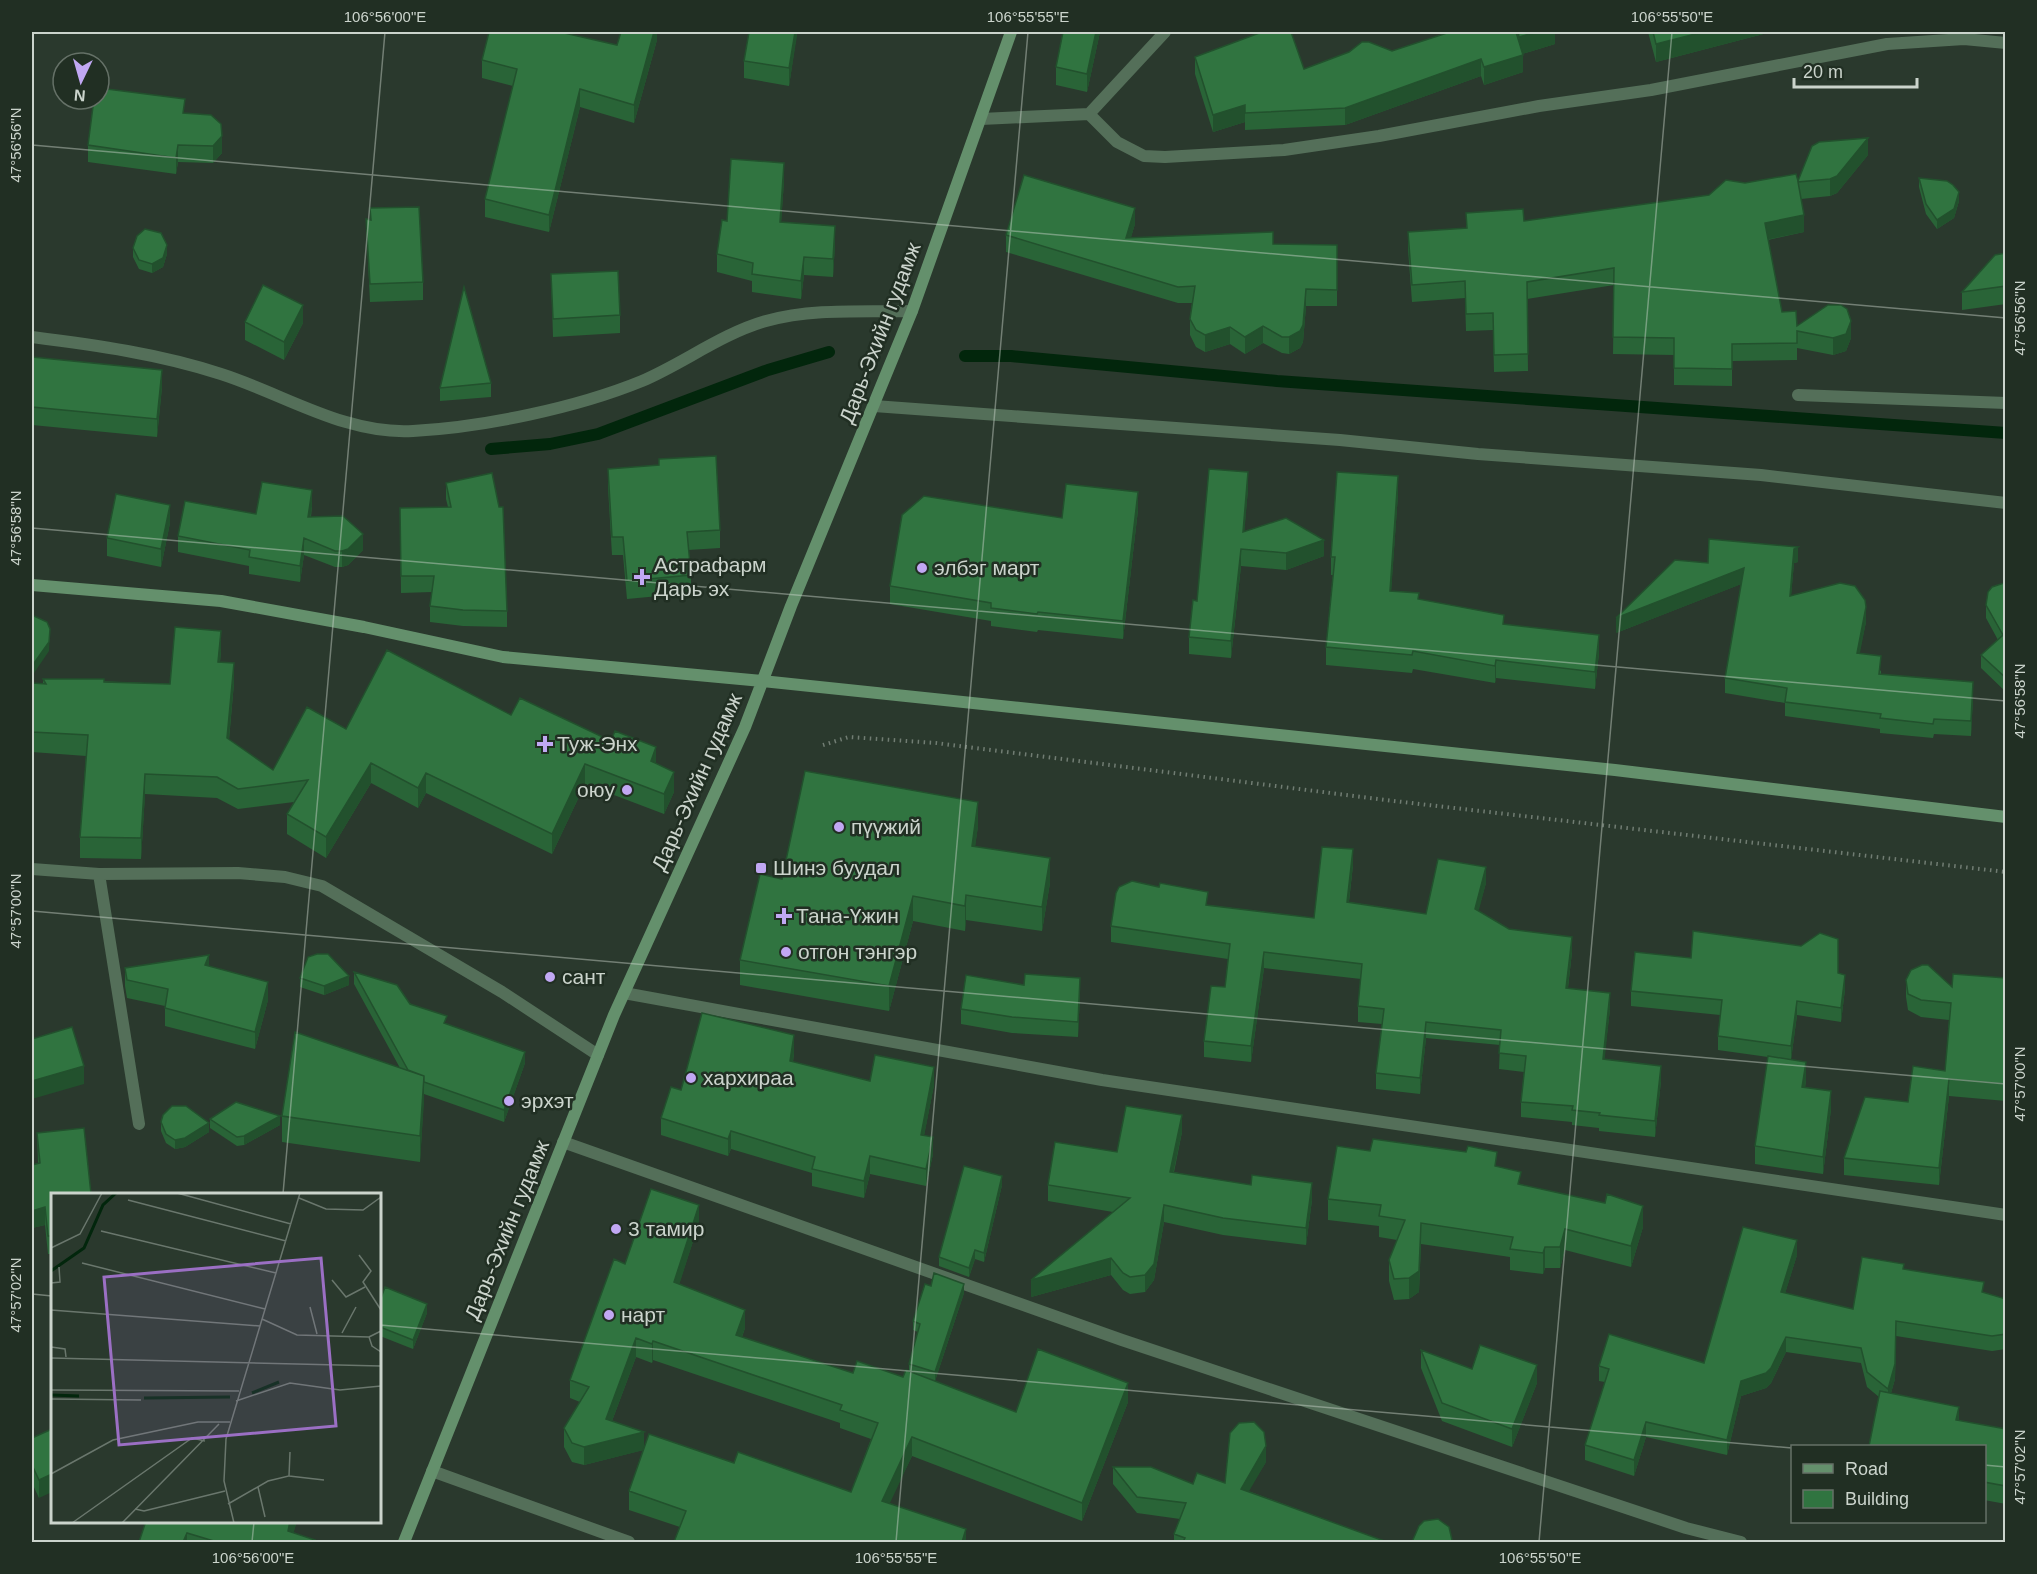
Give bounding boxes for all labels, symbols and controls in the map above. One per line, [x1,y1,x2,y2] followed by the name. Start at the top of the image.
[344,8,426,25] text: 106°56'00"E
[987,8,1069,25] text: 106°55'55"E
[1631,8,1713,25] text: 106°55'50"E
[51,51,111,111] north arrow
[1794,51,1917,89] scale bar
[1803,62,1843,82] text: 20 m
[73,86,86,104] text: N
[7,107,24,183] text: 47°56'56"N
[834,239,925,427] street label: Дарь-Эхийн гудамж
[2011,280,2028,356] text: 47°56'56"N
[7,490,24,566] text: 47°56'58"N
[654,553,767,600] place label: Астрафарм Дарь эх
[934,556,1040,579] place label: элбэг март
[915,561,929,575] marker: элбэг март
[635,570,649,584] marker: Астрафарм Дарь эх
[2011,663,2028,739] text: 47°56'58"N
[647,689,746,874] street label: Дарь-Эхийн гудамж
[557,732,638,755] place label: Туж-Энх
[538,737,552,751] marker: Туж-Энх
[577,778,615,801] place label: оюу
[620,783,634,797] marker: оюу
[851,815,921,838] place label: пүүжий
[832,820,846,834] marker: пүүжий
[773,856,900,879] place label: Шинэ буудал
[754,861,768,875] marker: Шинэ буудал
[7,873,24,949] text: 47°57'00"N
[796,904,899,927] place label: Тана-Үжин
[777,909,791,923] marker: Тана-Үжин
[798,940,917,963] place label: отгон тэнгэр
[779,945,793,959] marker: отгон тэнгэр
[562,965,606,988] place label: сант
[543,970,557,984] marker: сант
[2011,1046,2028,1122] text: 47°57'00"N
[703,1066,794,1089] place label: хархираа
[684,1071,698,1085] marker: хархираа
[521,1089,574,1112] place label: эрхэт
[502,1094,516,1108] marker: эрхэт
[460,1137,553,1323] street label: Дарь-Эхийн гудамж
[51,1193,381,1523] inset map
[628,1217,704,1240] place label: 3 тамир
[609,1222,623,1236] marker: 3 тамир
[7,1257,24,1333] text: 47°57'02"N
[621,1303,665,1326] place label: нарт
[602,1308,616,1322] marker: нарт
[2011,1429,2028,1505] text: 47°57'02"N
[1791,1445,1986,1523] legend
[1845,1459,1888,1479] text: Road
[1845,1489,1909,1509] text: Building
[212,1549,294,1566] text: 106°56'00"E
[855,1549,937,1566] text: 106°55'55"E
[1499,1549,1581,1566] text: 106°55'50"E

